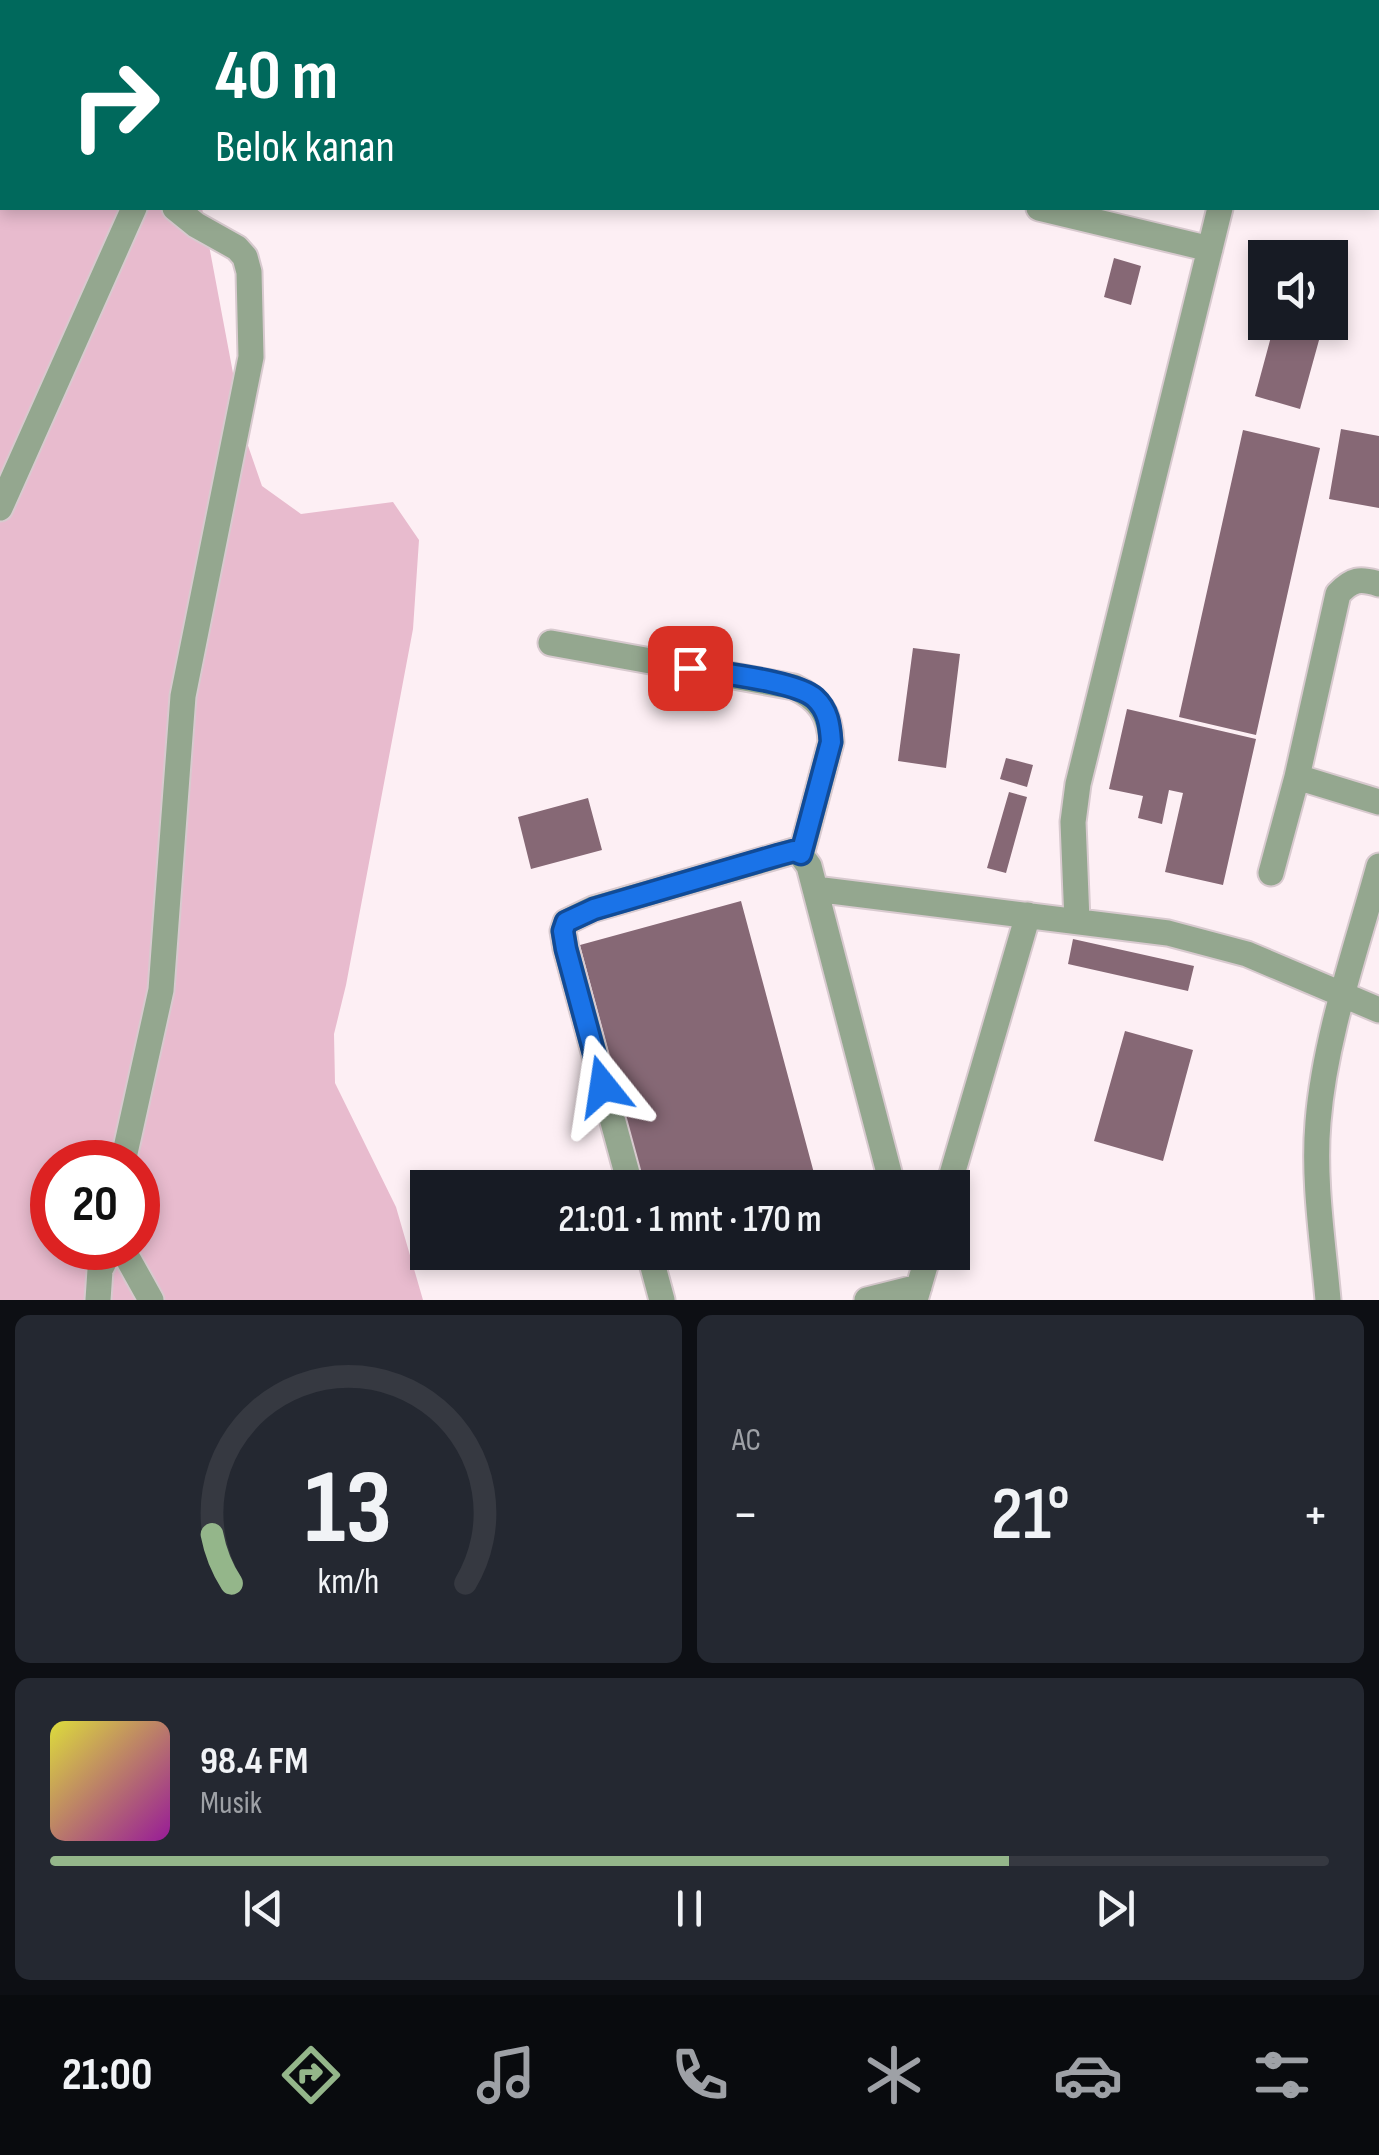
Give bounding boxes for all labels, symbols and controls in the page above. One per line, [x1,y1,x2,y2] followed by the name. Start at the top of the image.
[215,35,338,119] text: 40 m
[50,40,180,170] icon: right
[215,120,395,175] text: Belok kanan
[1248,240,1348,340] map controls
[1248,240,1348,340] button: sound
[648,626,733,711] pin
[663,641,718,696] icon: arrive
[551,1034,655,1138] position arrow
[30,1140,160,1270] speed limit sign: 20
[558,1197,822,1242] text: 21:01 · 1 mnt · 170 m
[732,1421,761,1460] text: AC
[305,1447,392,1572] text: 13
[991,1470,1070,1561] text: 21°
[732,1482,759,1549] text: −
[1302,1482,1329,1549] text: +
[318,1561,379,1604] text: km/h
[200,1739,308,1784] text: 98.4 FM
[200,1784,262,1823] text: Musik
[236,1881,291,1936] icon: previous
[662,1881,717,1936] icon: pause
[1088,1881,1143,1936] icon: next
[276,2040,346,2110] icon: directions
[471,2040,541,2110] icon: music
[665,2040,735,2110] icon: phone
[859,2040,929,2110] icon: climate
[1053,2040,1123,2110] icon: car
[1247,2040,1317,2110] icon: filters
[62,2048,152,2103] text: 21:00

